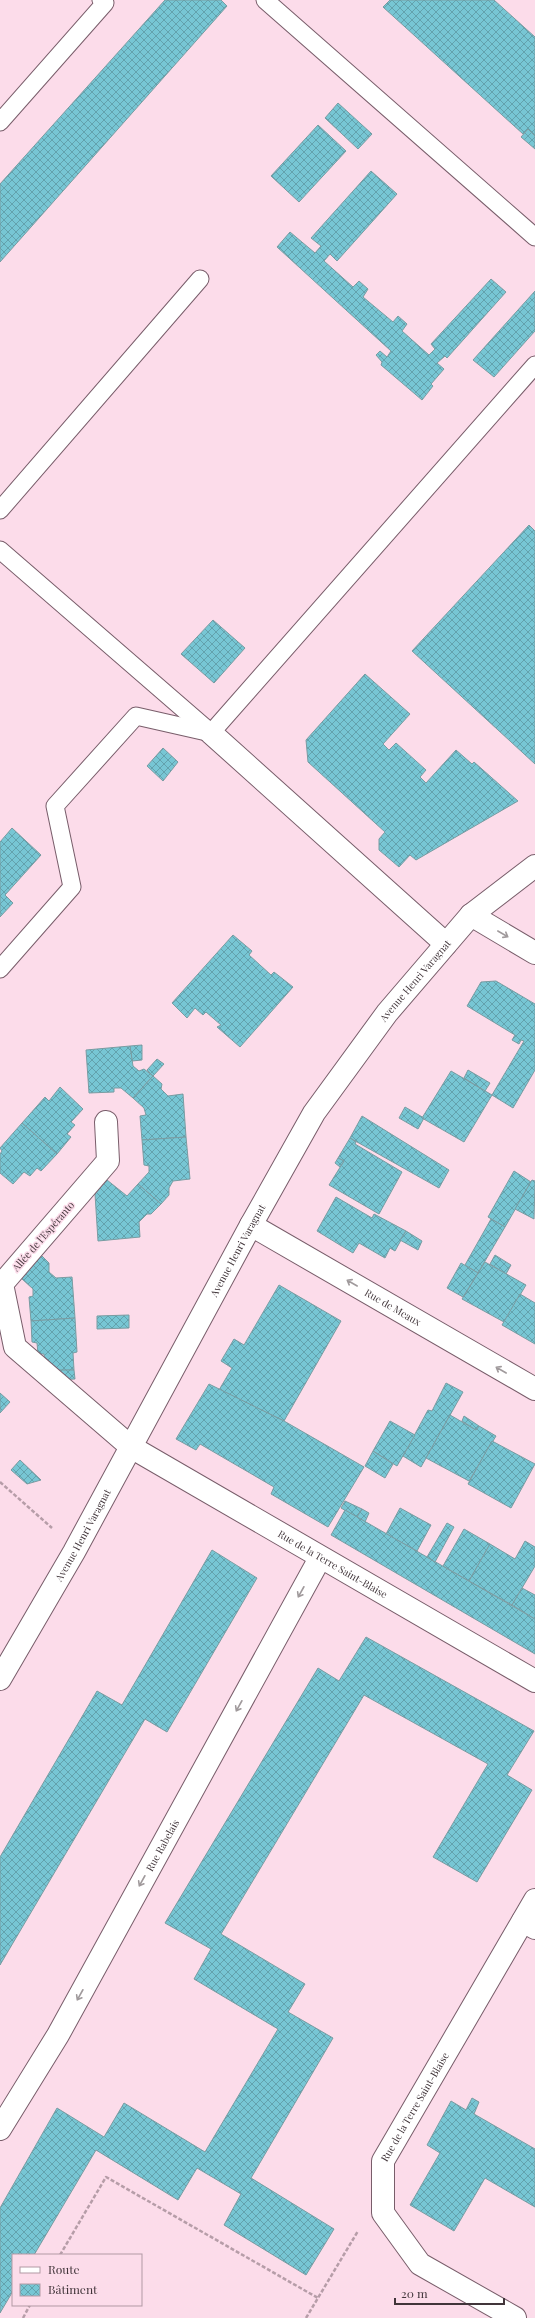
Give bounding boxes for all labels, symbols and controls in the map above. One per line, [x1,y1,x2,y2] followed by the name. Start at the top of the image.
[497,930,509,938] one-way arrow
[376,936,454,1025] street label: Avenue Henri Varagnat
[8,1198,78,1275] street label: Allée de l'Espéranto
[206,1201,269,1300] street label: Avenue Henri Varagnat
[347,1279,359,1287] one-way arrow
[362,1285,424,1329] street label: Rue de Meaux
[495,1365,507,1373] one-way arrow
[51,1486,114,1585] street label: Avenue Henri Varagnat
[275,1527,390,1601] street label: Rue de la Terre Saint-Blaise
[297,1586,305,1598] one-way arrow
[234,1700,242,1712] one-way arrow
[142,1817,182,1874] street label: Rue Rabelais
[138,1875,146,1887] one-way arrow
[75,1989,83,2001] one-way arrow
[377,2050,452,2164] street label: Rue de la Terre Saint-Blaise
[12,2254,142,2306] legend
[48,2261,80,2277] text: Route
[395,2280,504,2306] scale bar
[48,2281,98,2297] text: Bâtiment
[401,2285,428,2301] text: 20 m

